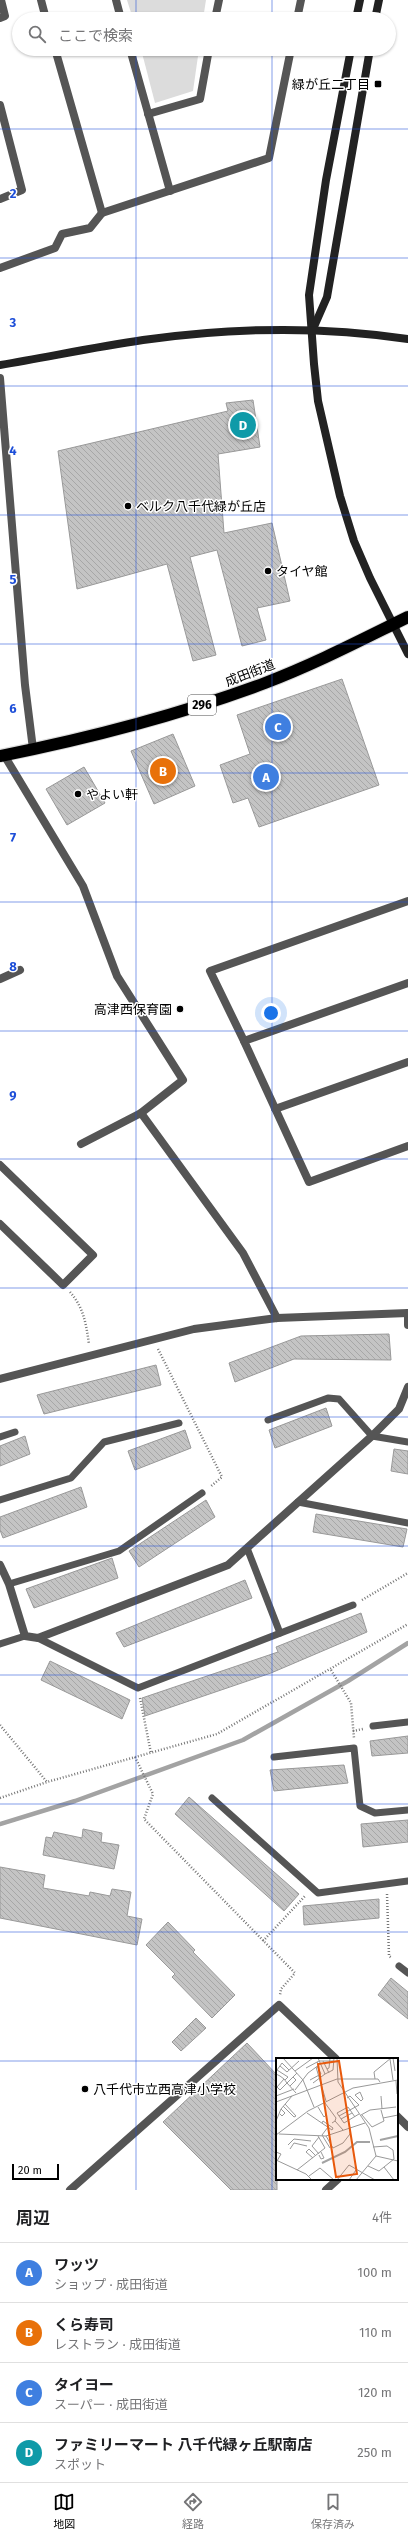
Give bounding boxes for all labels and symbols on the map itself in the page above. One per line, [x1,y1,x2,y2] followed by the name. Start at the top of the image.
[292,77,370,92] place label: 緑が丘二丁目
[373,79,383,89] marker: 緑が丘二丁目
[10,186,17,201] text: 2
[9,315,17,330] text: 3
[230,410,256,440] pin: D
[9,443,17,458] text: 4
[136,499,266,514] place label: ベルク八千代緑が丘店
[123,501,133,511] marker: ベルク八千代緑が丘店
[276,564,328,579] place label: タイヤ館
[263,566,273,576] marker: タイヤ館
[10,572,17,587] text: 5
[223,657,277,689] street label: 成田街道
[188,695,216,715] road number: 296
[9,701,17,716] text: 6
[265,712,291,742] pin: C
[150,756,176,786] pin: B
[253,762,279,792] pin: A
[86,787,138,802] place label: やよい軒
[73,789,83,799] marker: やよい軒
[10,830,16,845] text: 7
[9,959,17,974] text: 8
[94,1002,172,1017] place label: 高津西保育園
[261,1003,281,1023] your location
[175,1004,185,1014] marker: 高津西保育園
[9,1088,17,1103] text: 9
[276,2058,398,2180] inset map
[93,2082,236,2097] place label: 八千代市立西高津小学校
[80,2084,90,2094] marker: 八千代市立西高津小学校
[12,2162,59,2181] scale bar

